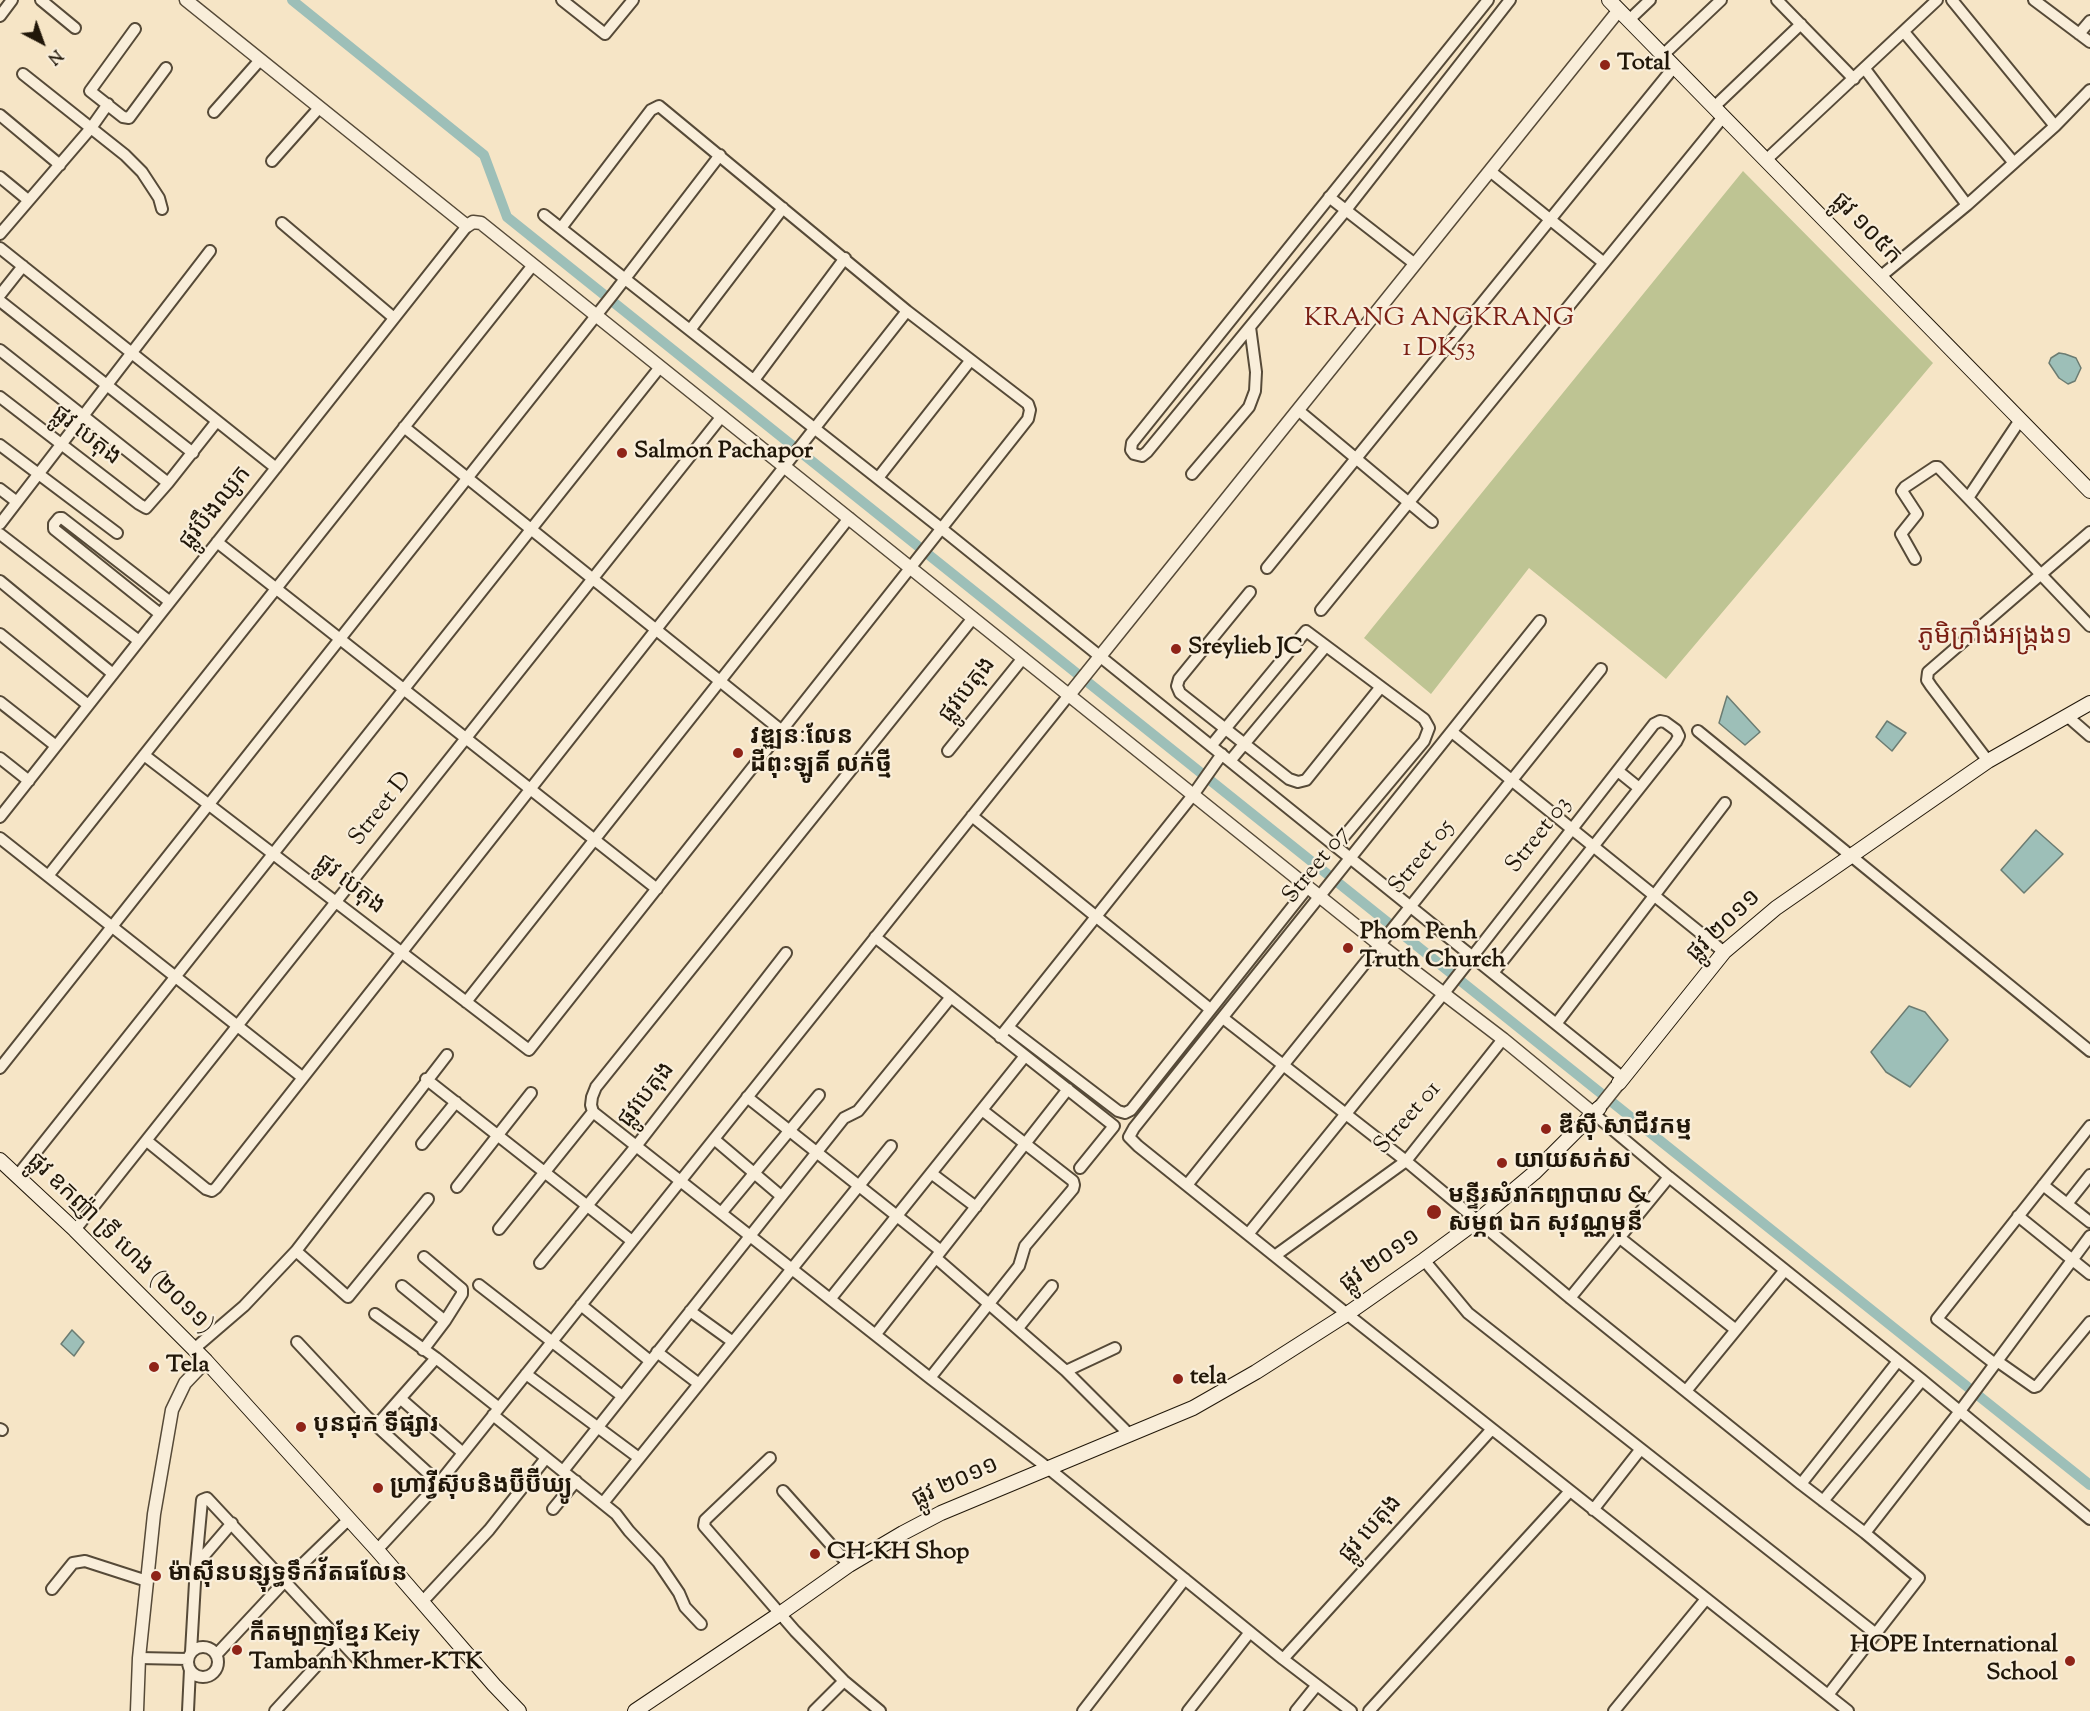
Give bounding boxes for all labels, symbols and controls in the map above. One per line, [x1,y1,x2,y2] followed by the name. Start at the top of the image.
[12,12,72,72] north arrow
[42,43,67,69] text: N
[1617,51,1671,79] place label: Total
[1598,58,1612,72] marker: Total
[1824,188,1906,272] street label: ផ្លូវ ១០៥ក
[1294,305,1584,366] district label: KRANG ANGKRANG 1 DK53
[44,401,126,473] street label: ផ្លូវ បេតុង
[634,439,813,467] place label: Salmon Pachapor
[615,446,629,460] marker: Salmon Pachapor
[175,462,259,556] street label: ផ្លូវបឹងឈូក
[1918,623,2072,655] district label: ភូមិក្រាំងអង្រ្កង១
[1188,635,1303,663] place label: Sreylieb JC
[1169,642,1183,656] marker: Sreylieb JC
[934,652,1004,730] street label: ផ្លូវបេតុង
[750,725,892,781] place label: វឌ្ឍនៈលែន ដីពុះឡូតិ៍ លក់ថ្មី
[731,746,745,760] marker: វឌ្ឍនៈលែន ដីពុះឡូតិ៍ លក់ថ្មី
[344,767,420,853] street label: Street D
[1501,792,1579,880] street label: Street 03
[1384,815,1462,901] street label: Street 05
[1278,821,1358,911] street label: Street 07
[308,850,390,922] street label: ផ្លូវ បេតុង
[1682,885,1768,969] street label: ផ្លូវ ២០១១
[1360,920,1506,976] place label: Phom Penh Truth Church
[1341,941,1355,955] marker: Phom Penh Truth Church
[613,1057,683,1135] street label: ផ្លូវបេតុង
[1369,1076,1449,1162] street label: Street 01
[1558,1115,1692,1143] place label: ឌីស៊ី សាជីវកម្ម
[1539,1122,1553,1136] marker: ឌីស៊ី សាជីវកម្ម
[19,1148,219,1342] street label: ផ្លូវ ឧកញ៉ា ទ្រី ហេង (២០១១)
[1514,1149,1631,1177] place label: យាយសក់ស
[1495,1156,1509,1170] marker: យាយសក់ស
[1448,1184,1650,1240] place label: មន្ទីរសំរាកព្យាបាល & សម្ភព ឯក សុវណ្ណមុនី
[1425,1203,1443,1221] marker: មន្ទីរសំរាកព្យាបាល & សម្ភព ឯក សុវណ្ណមុនី
[1335,1224,1427,1300] street label: ផ្លូវ ២០១១
[166,1353,210,1381] place label: Tela
[147,1360,161,1374] marker: Tela
[1190,1365,1227,1393] place label: tela
[1171,1372,1185,1386] marker: tela
[313,1413,438,1441] place label: បុនជុក ទីផ្សារ
[294,1420,308,1434] marker: បុនជុក ទីផ្សារ
[908,1452,1004,1516] street label: ផ្លូវ ២០១១
[390,1474,572,1502] place label: ហ្រាវ្វីស៊ុបនិងប៊ីប៊ីឃ្យូ
[371,1481,385,1495] marker: ហ្រាវ្វីស៊ុបនិងប៊ីប៊ីឃ្យូ
[1334,1490,1410,1570] street label: ផ្លូវ បេតុង
[827,1540,969,1568] place label: CH-KH Shop
[808,1547,822,1561] marker: CH-KH Shop
[168,1562,407,1590] place label: ម៉ាស៊ីនបន្សុទ្ធទឹកវ័តធលែន
[149,1569,163,1583] marker: ម៉ាស៊ីនបន្សុទ្ធទឹកវ័តធលែន
[249,1622,483,1678] place label: កីតម្បាញខ្មែរ Keiy Tambanh Khmer-KTK
[1850,1633,2058,1689] place label: HOPE International School
[230,1643,244,1657] marker: កីតម្បាញខ្មែរ Keiy Tambanh Khmer-KTK
[2063,1654,2077,1668] marker: HOPE International School

